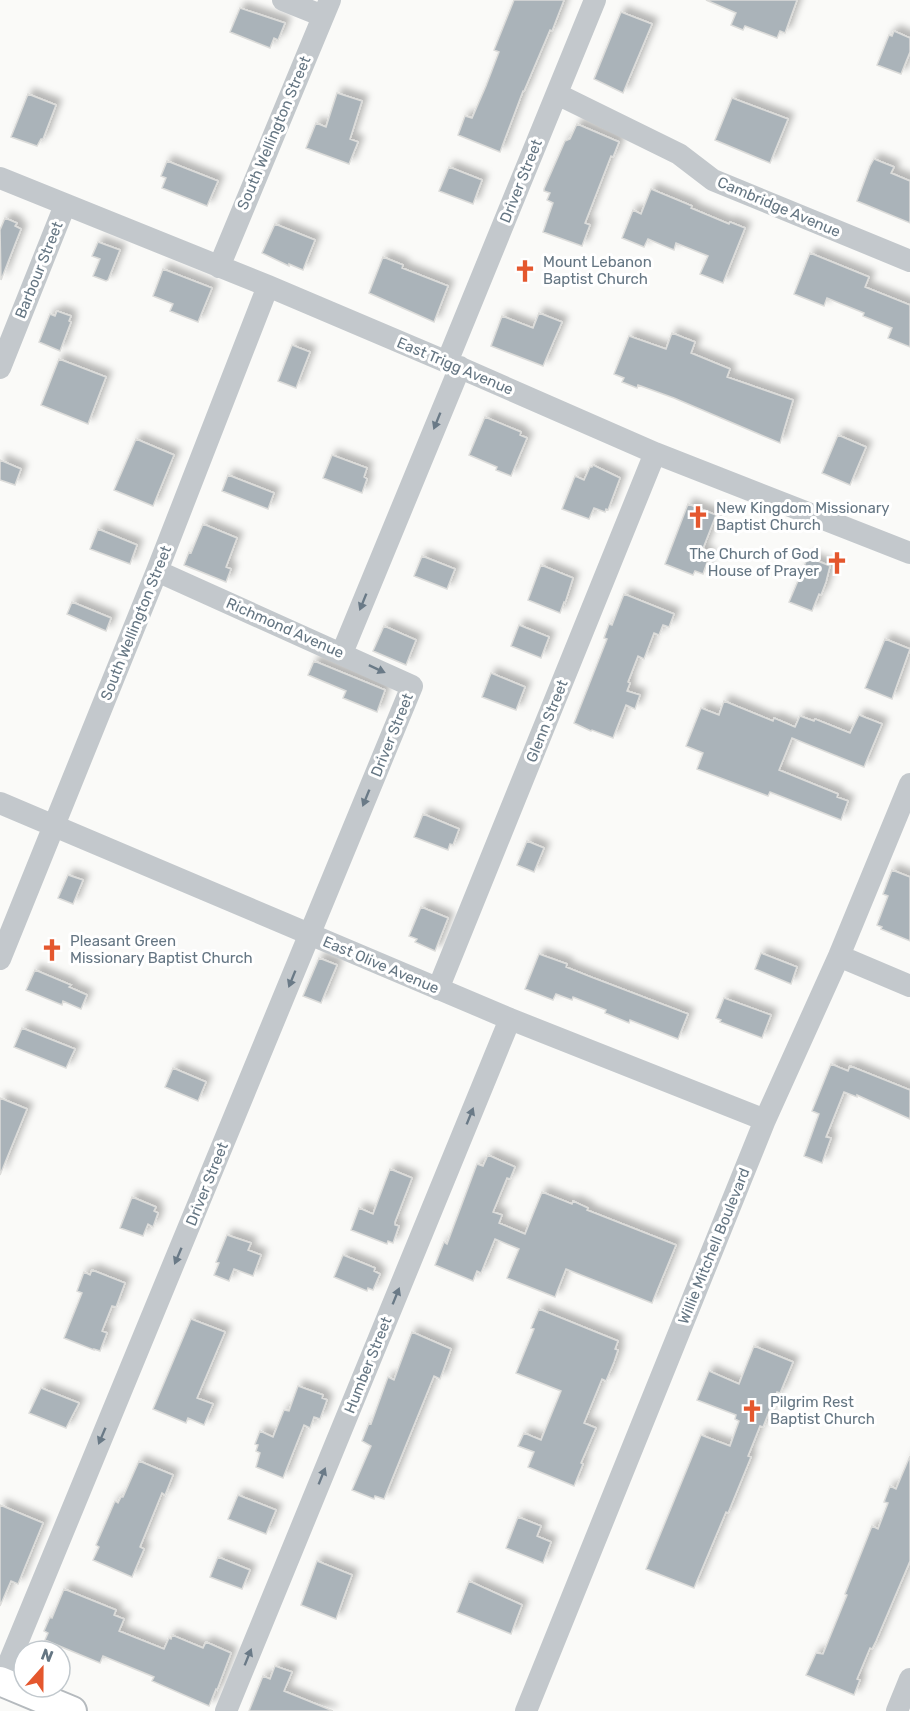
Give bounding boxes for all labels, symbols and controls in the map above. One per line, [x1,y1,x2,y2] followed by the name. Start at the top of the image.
[233,53,315,212] street label: South Wellington Street
[496,136,546,225] street label: Driver Street
[715,173,843,241] street label: Cambridge Avenue
[11,219,67,321] street label: Barbour Street
[543,253,652,288] place label: Mount Lebanon Baptist Church
[512,258,538,284] church icon: Mount Lebanon Baptist Church
[394,333,516,399] street label: East Trigg Avenue
[432,413,442,431] one-way arrow
[716,499,890,534] place label: New Kingdom Missionary Baptist Church
[685,504,711,530] church icon: New Kingdom Missionary Baptist Church
[97,543,175,703] street label: South Wellington Street
[689,545,819,580] place label: The Church of God House of Prayer
[824,550,850,576] church icon: The Church of God House of Prayer
[358,593,368,611] one-way arrow
[223,594,347,662] street label: Richmond Avenue
[368,665,385,674] one-way arrow
[522,677,572,765] street label: Glenn Street
[367,690,417,779] street label: Driver Street
[361,790,371,808] one-way arrow
[70,932,253,967] place label: Pleasant Green Missionary Baptist Church
[320,932,442,998] street label: East Olive Avenue
[39,937,65,963] church icon: Pleasant Green Missionary Baptist Church
[287,970,297,988] one-way arrow
[465,1106,475,1124] one-way arrow
[182,1139,232,1228] street label: Driver Street
[674,1165,754,1327] street label: Willie Mitchell Boulevard
[172,1247,182,1265] one-way arrow
[392,1287,401,1305] one-way arrow
[340,1314,396,1416] street label: Humber Street
[770,1393,875,1428] place label: Pilgrim Rest Baptist Church
[739,1398,765,1424] church icon: Pilgrim Rest Baptist Church
[97,1427,107,1445] one-way arrow
[317,1467,327,1485] one-way arrow
[12,1639,72,1699] north arrow
[38,1645,56,1666] text: N
[244,1648,253,1666] one-way arrow

